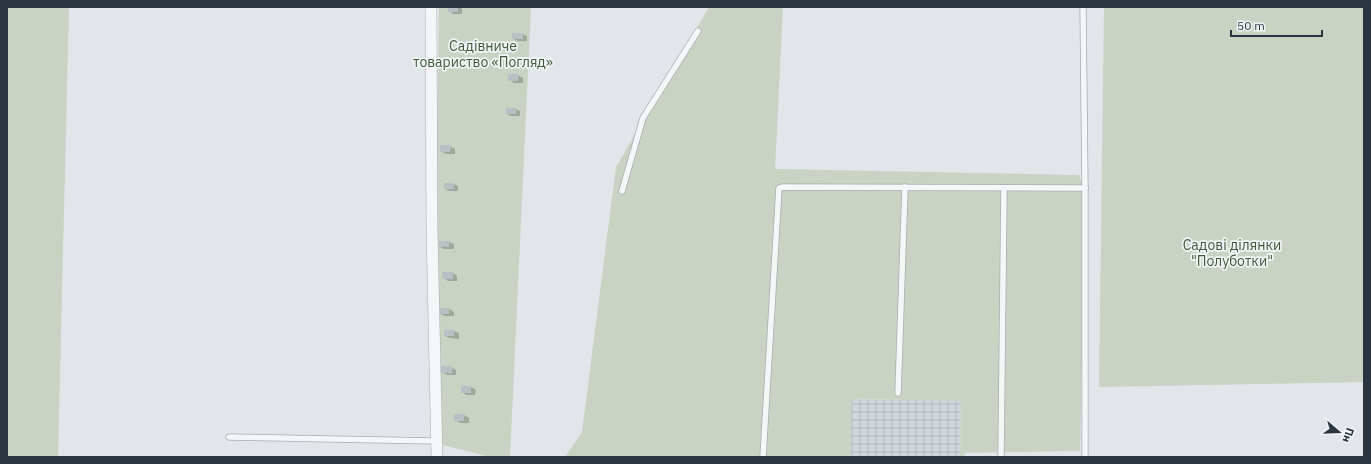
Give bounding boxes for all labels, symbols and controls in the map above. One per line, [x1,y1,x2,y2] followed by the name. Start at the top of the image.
[1231,12,1322,38] scale bar
[1237,18,1265,33] text: 50 m
[413,37,553,71] park label: Садівниче товариство «Погляд»
[1183,236,1281,270] park label: Садові ділянки "Полуботки"
[1319,412,1359,452] north arrow
[1339,426,1357,444] text: Пн

